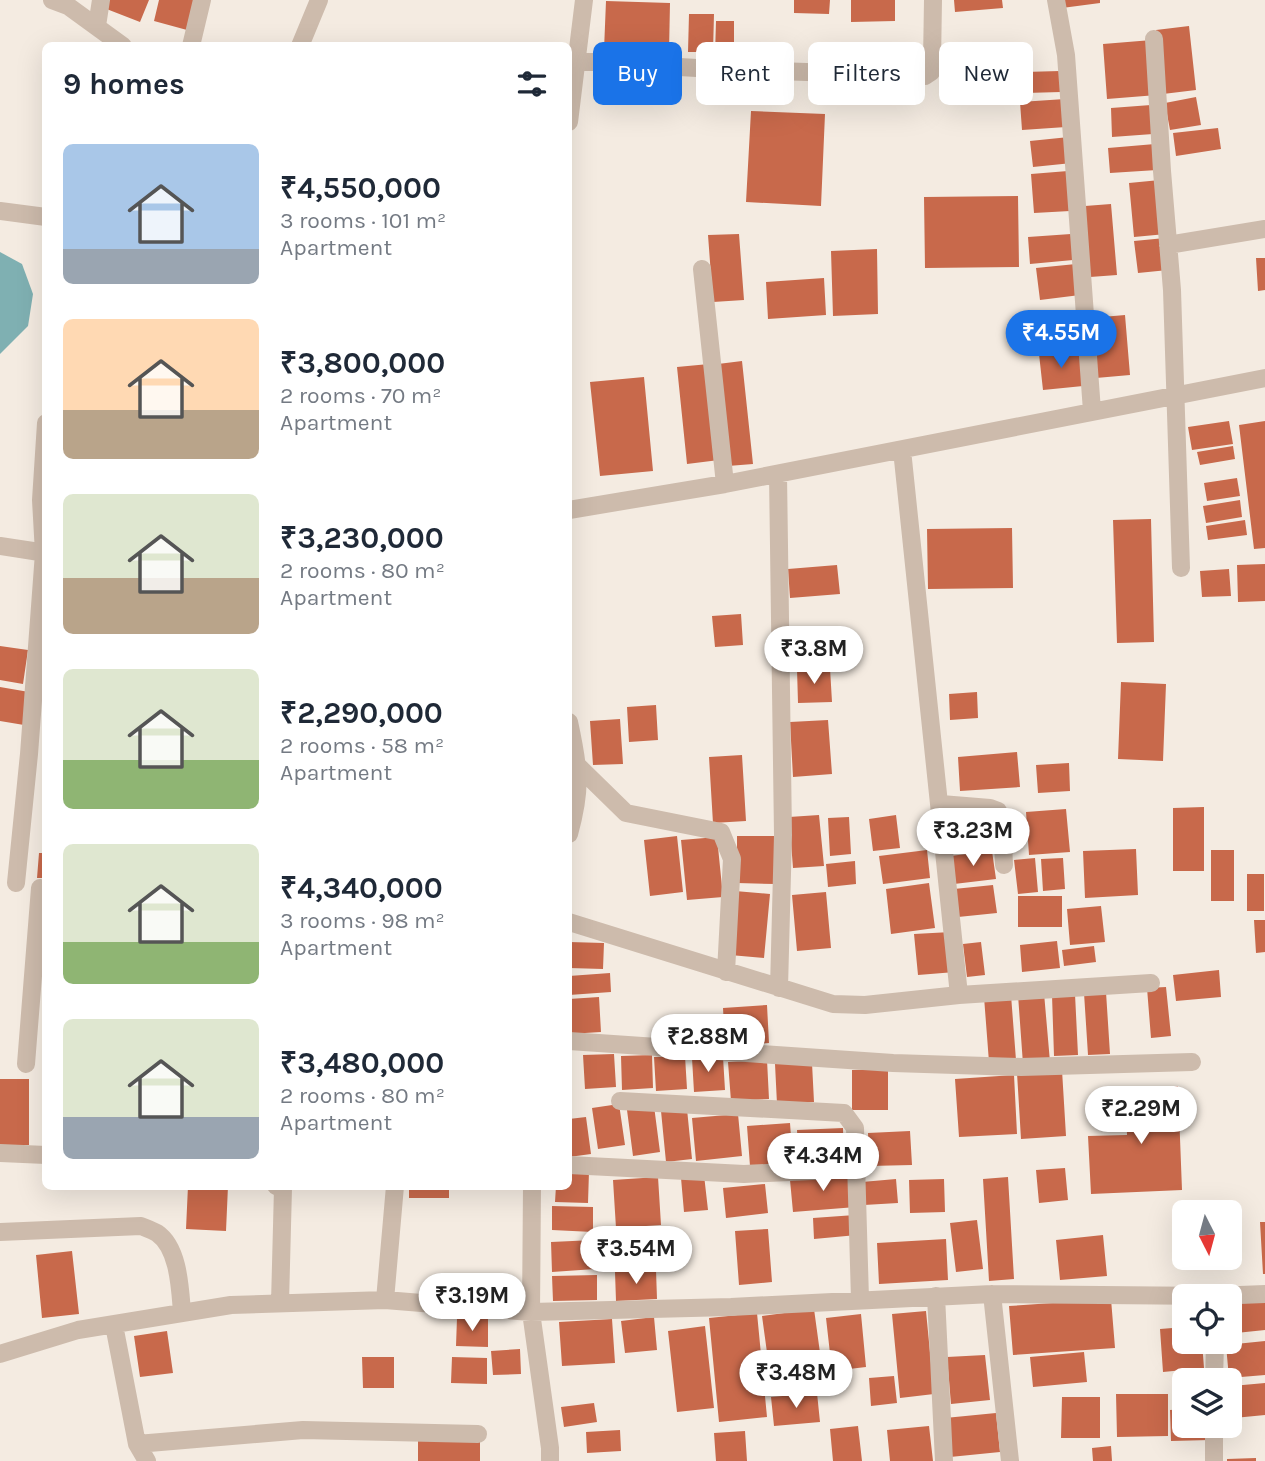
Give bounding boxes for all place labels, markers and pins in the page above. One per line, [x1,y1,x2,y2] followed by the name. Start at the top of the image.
[1004,310,1118,370] pin: ₹4.55M
[765,626,863,686] pin: ₹3.8M
[916,808,1030,868] pin: ₹3.23M
[651,1014,765,1074] pin: ₹2.88M
[1084,1086,1198,1146] pin: ₹2.29M
[766,1134,880,1193] pin: ₹4.34M
[579,1226,693,1286] pin: ₹3.54M
[415,1274,529,1333] pin: ₹3.19M
[739,1350,853,1410] pin: ₹3.48M

